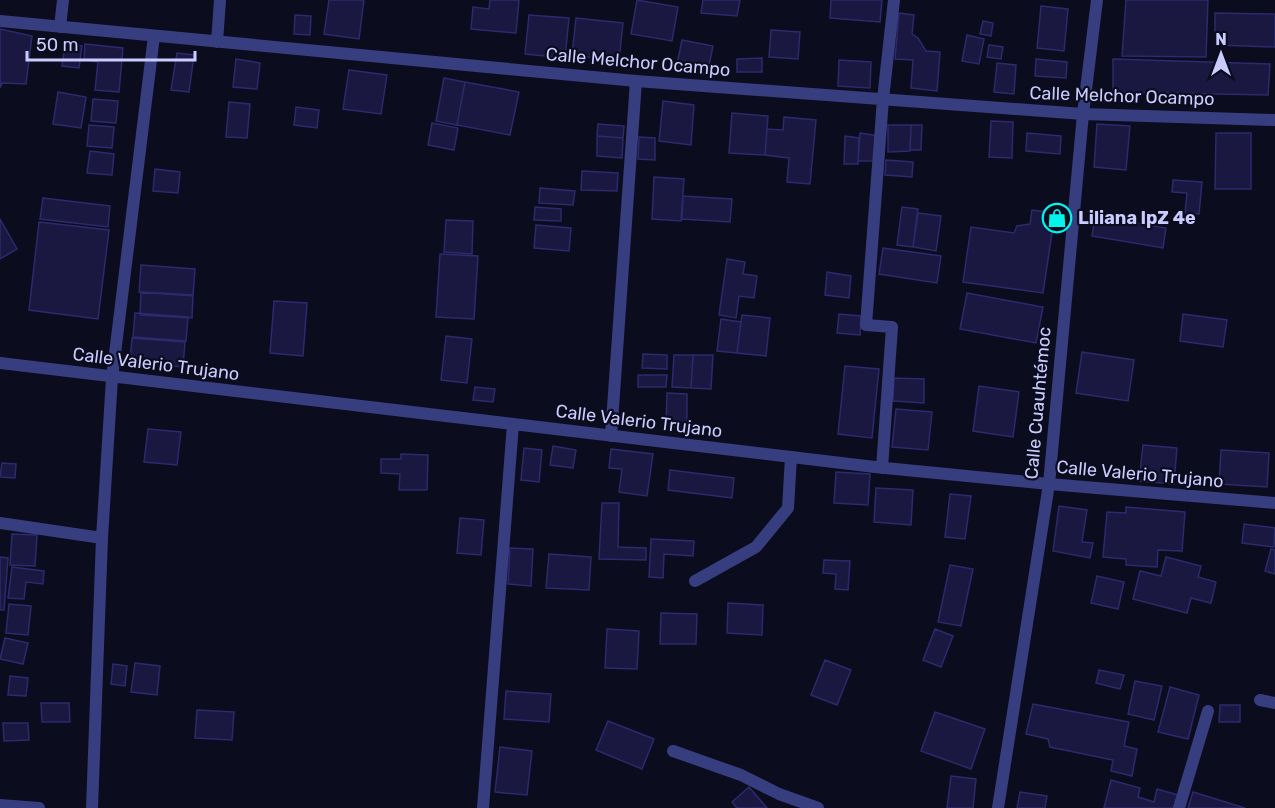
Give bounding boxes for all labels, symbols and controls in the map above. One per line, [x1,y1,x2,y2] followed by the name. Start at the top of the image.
[27,24,195,62] scale bar
[1191,24,1251,84] north arrow
[1215,30,1227,49] text: N
[36,34,79,56] text: 50 m
[545,43,731,81] street label: Calle Melchor Ocampo
[1029,82,1215,110] street label: Calle Melchor Ocampo
[1041,202,1073,234] shop icon: Liliana lpZ 4e
[1078,207,1196,229] place label: Liliana lpZ 4e
[1020,326,1056,480] street label: Calle Cuauhtémoc
[71,343,241,385] street label: Calle Valerio Trujano
[554,400,724,442] street label: Calle Valerio Trujano
[1055,456,1225,492] street label: Calle Valerio Trujano

